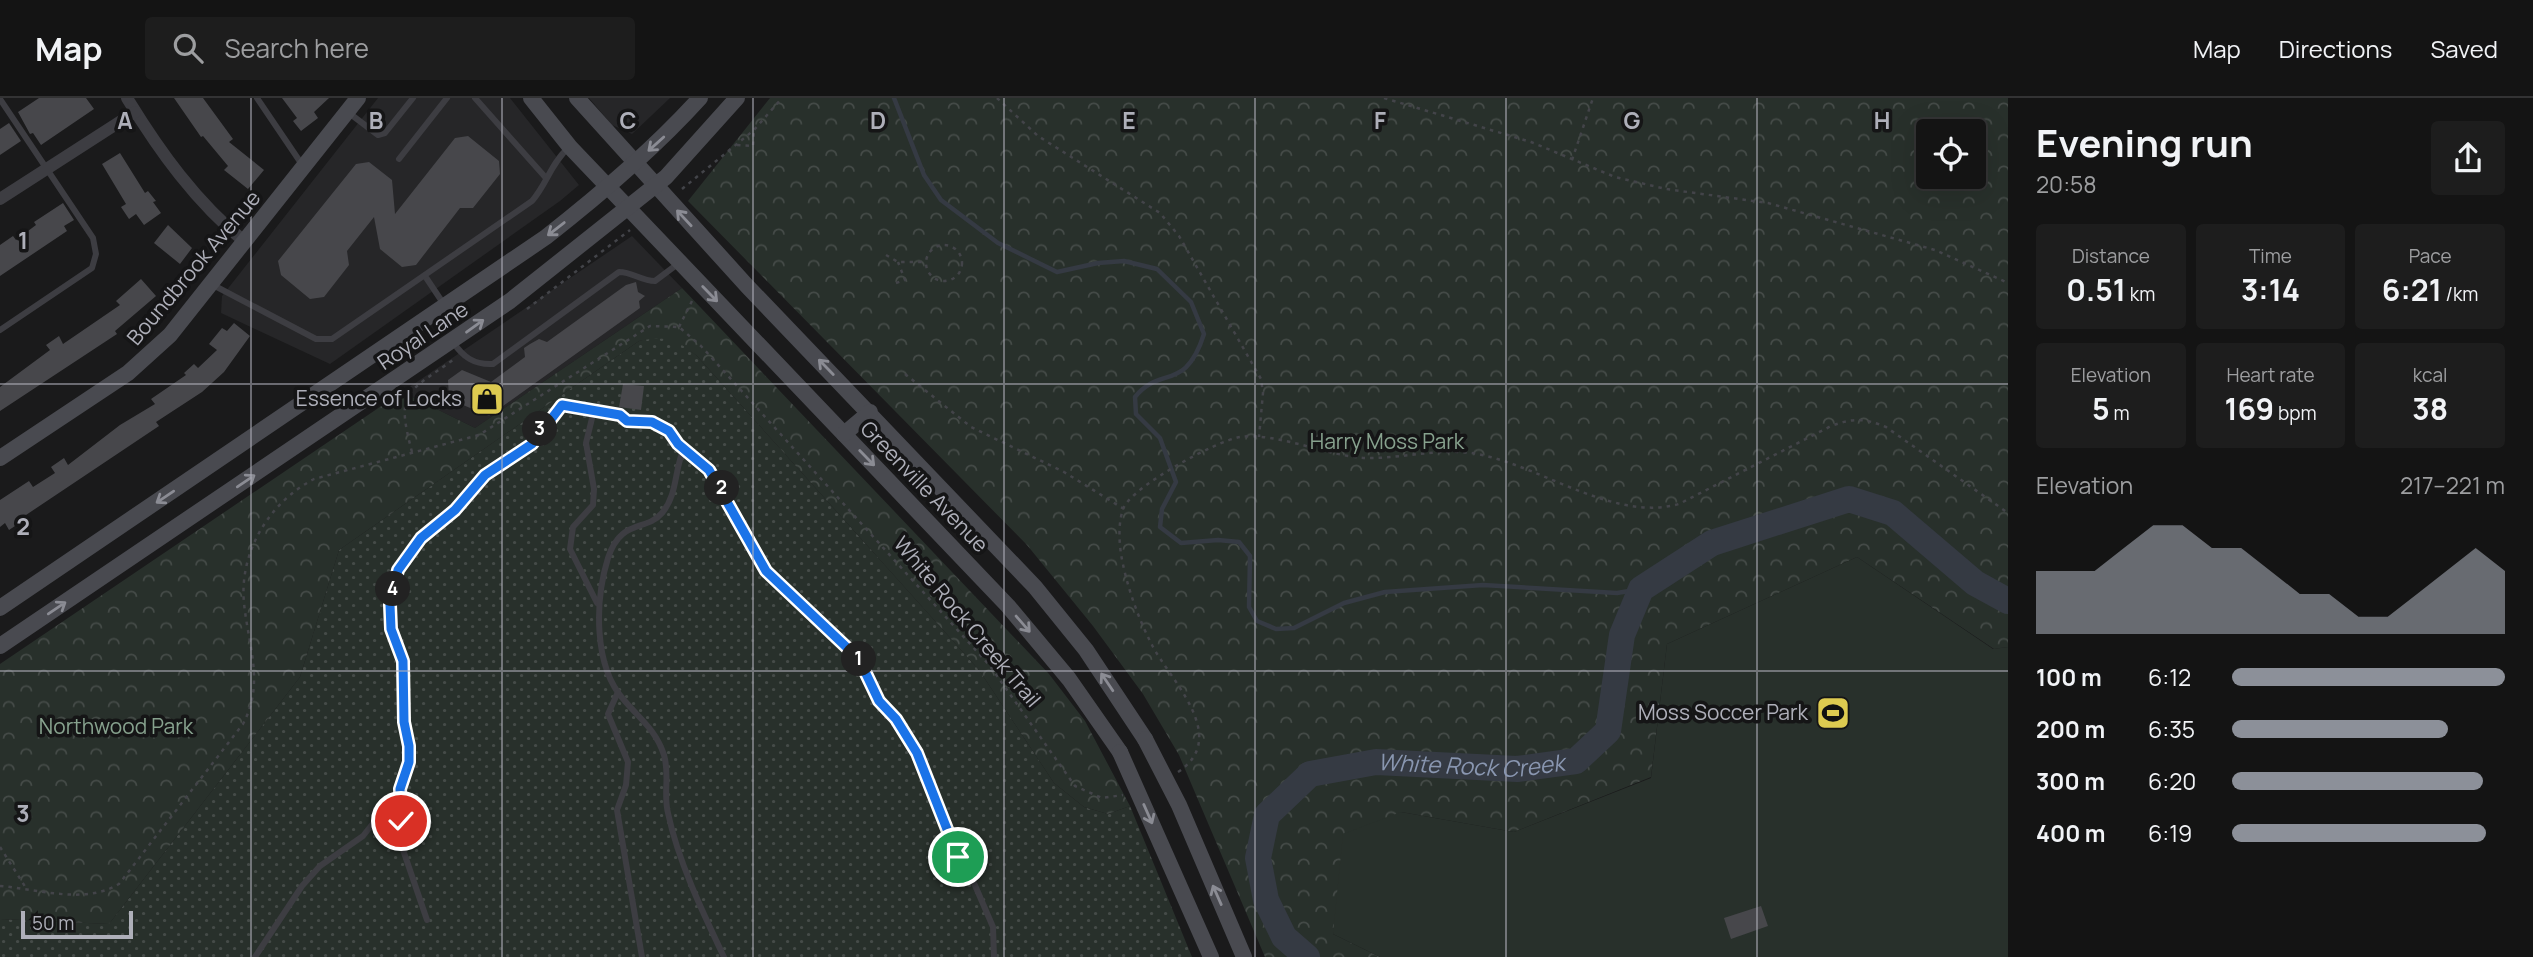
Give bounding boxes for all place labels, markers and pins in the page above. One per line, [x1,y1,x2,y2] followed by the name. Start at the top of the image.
[468,380,506,418] shop icon: Essence of Locks
[296,384,462,412] place label: Essence of Locks
[522,412,558,446] pin: 3
[704,470,740,506] pin: 2
[376,572,410,606] pin: 4
[842,642,876,676] pin: 1
[1814,694,1852,732] sports icon: Moss Soccer Park
[1638,698,1809,726] place label: Moss Soccer Park
[371,791,431,851] pin
[928,827,988,887] pin

